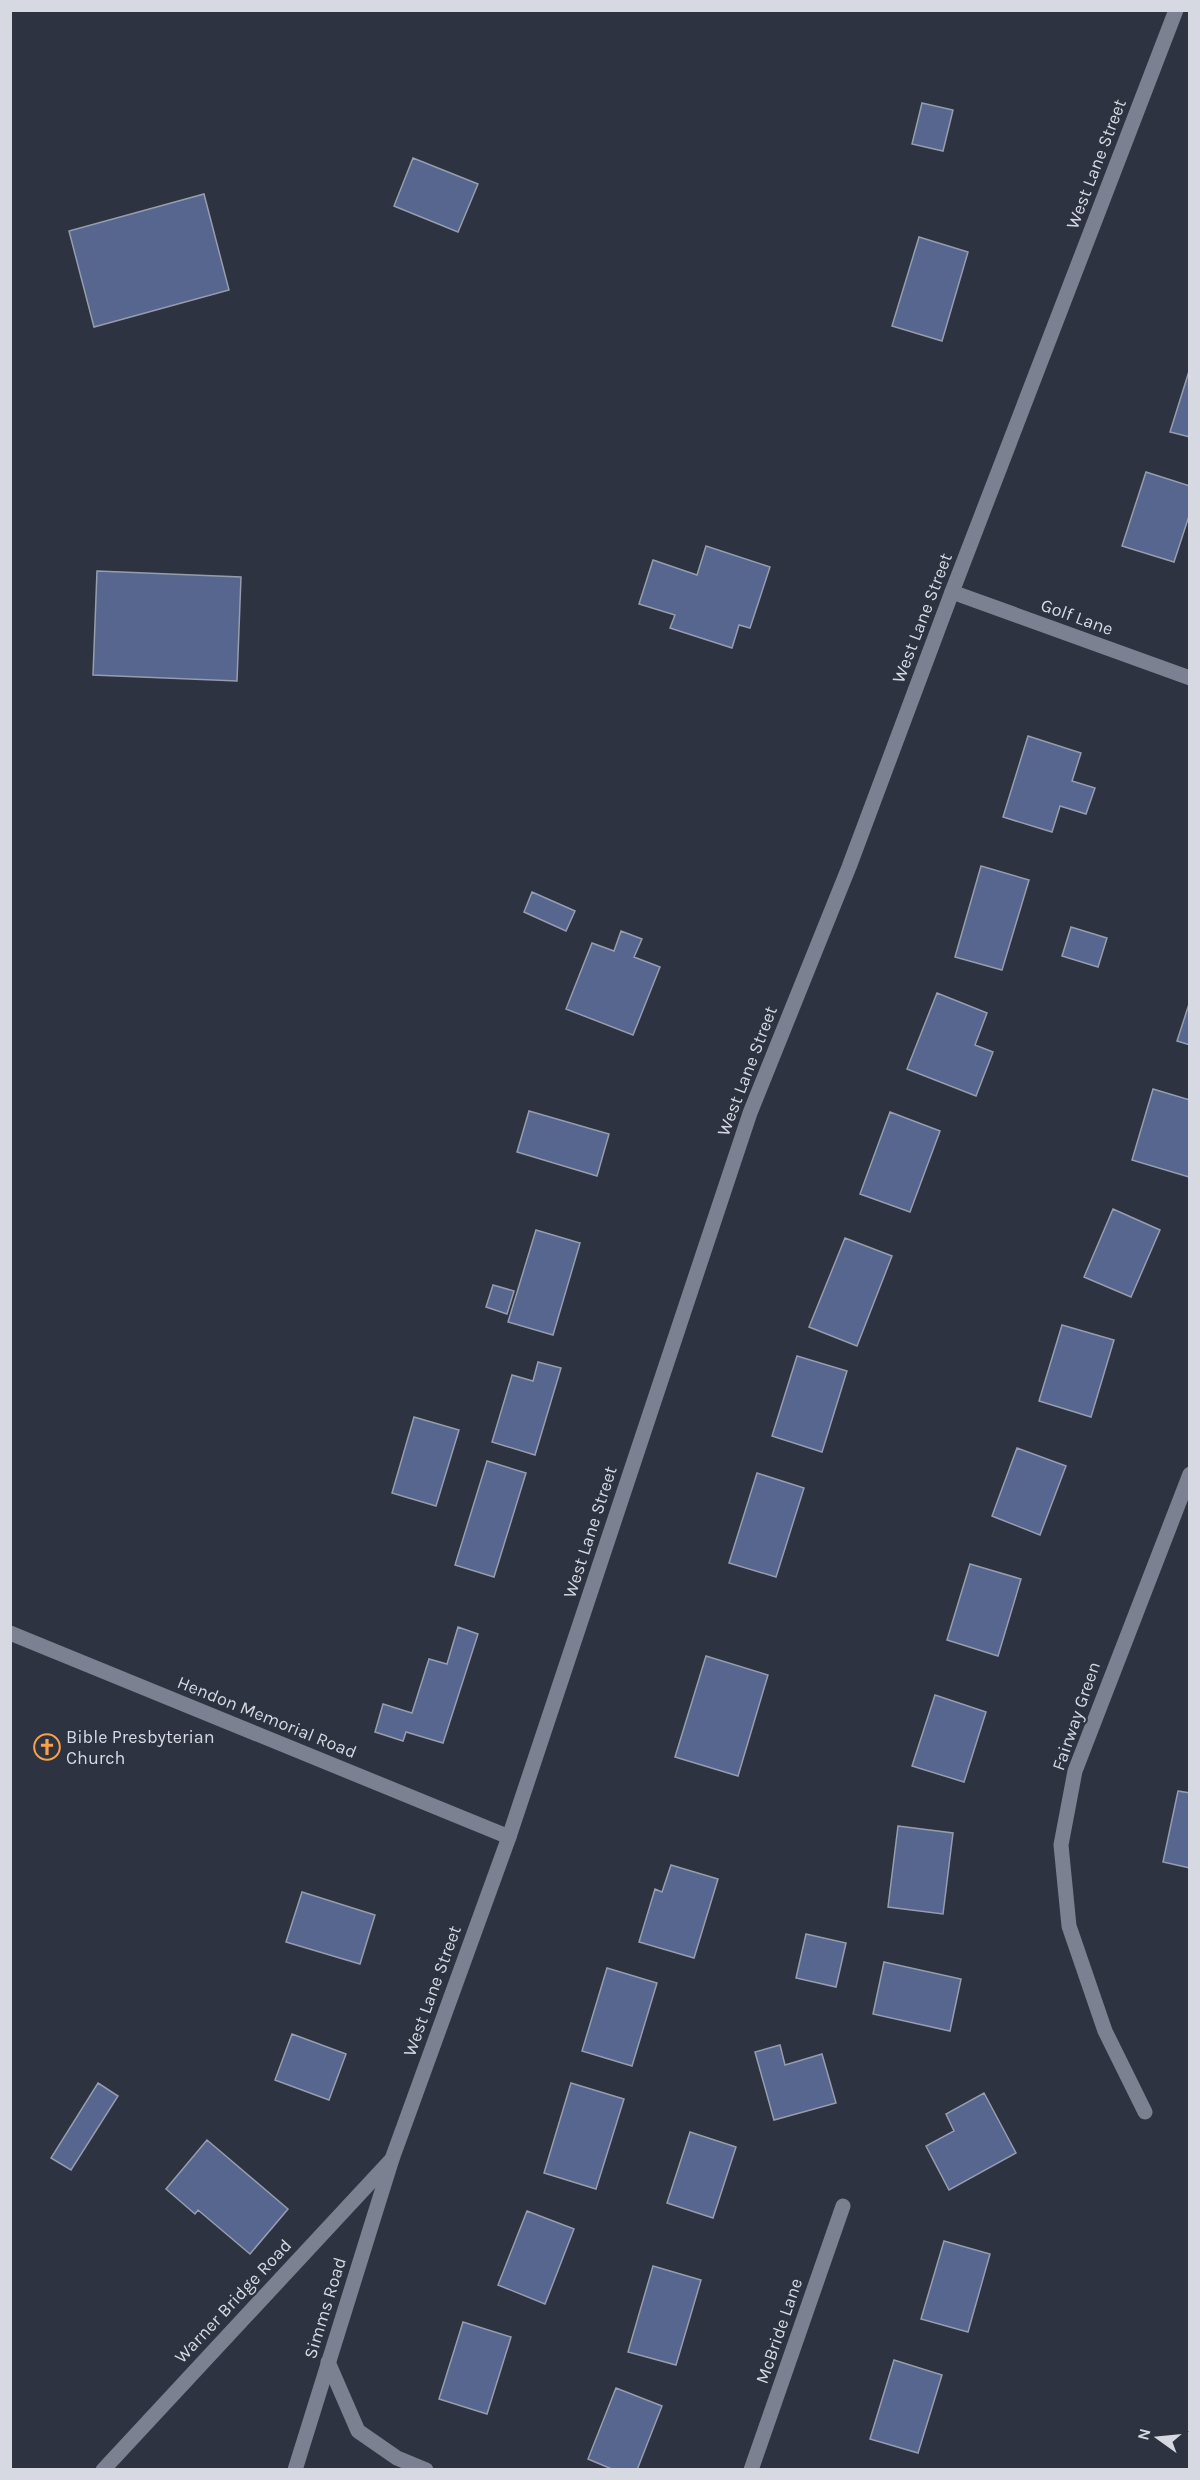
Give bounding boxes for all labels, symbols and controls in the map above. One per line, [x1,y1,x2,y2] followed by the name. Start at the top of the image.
[1061,96,1131,232] street label: West Lane Street
[887,550,957,686] street label: West Lane Street
[1038,594,1116,640] street label: Golf Lane
[712,1003,782,1139] street label: West Lane Street
[558,1463,622,1601] street label: West Lane Street
[1047,1659,1105,1773] street label: Fairway Green
[174,1671,360,1763] street label: Hendon Memorial Road
[66,1726,215,1769] place label: Bible Presbyterian Church
[32,1732,62,1762] church icon: Bible Presbyterian Church
[398,1922,466,2059] street label: West Lane Street
[170,2234,296,2368] street label: Warner Bridge Road
[299,2255,351,2361] street label: Simms Road
[751,2275,807,2387] street label: McBride Lane
[1128,2408,1188,2468] north arrow
[1133,2426,1155,2442] text: N

